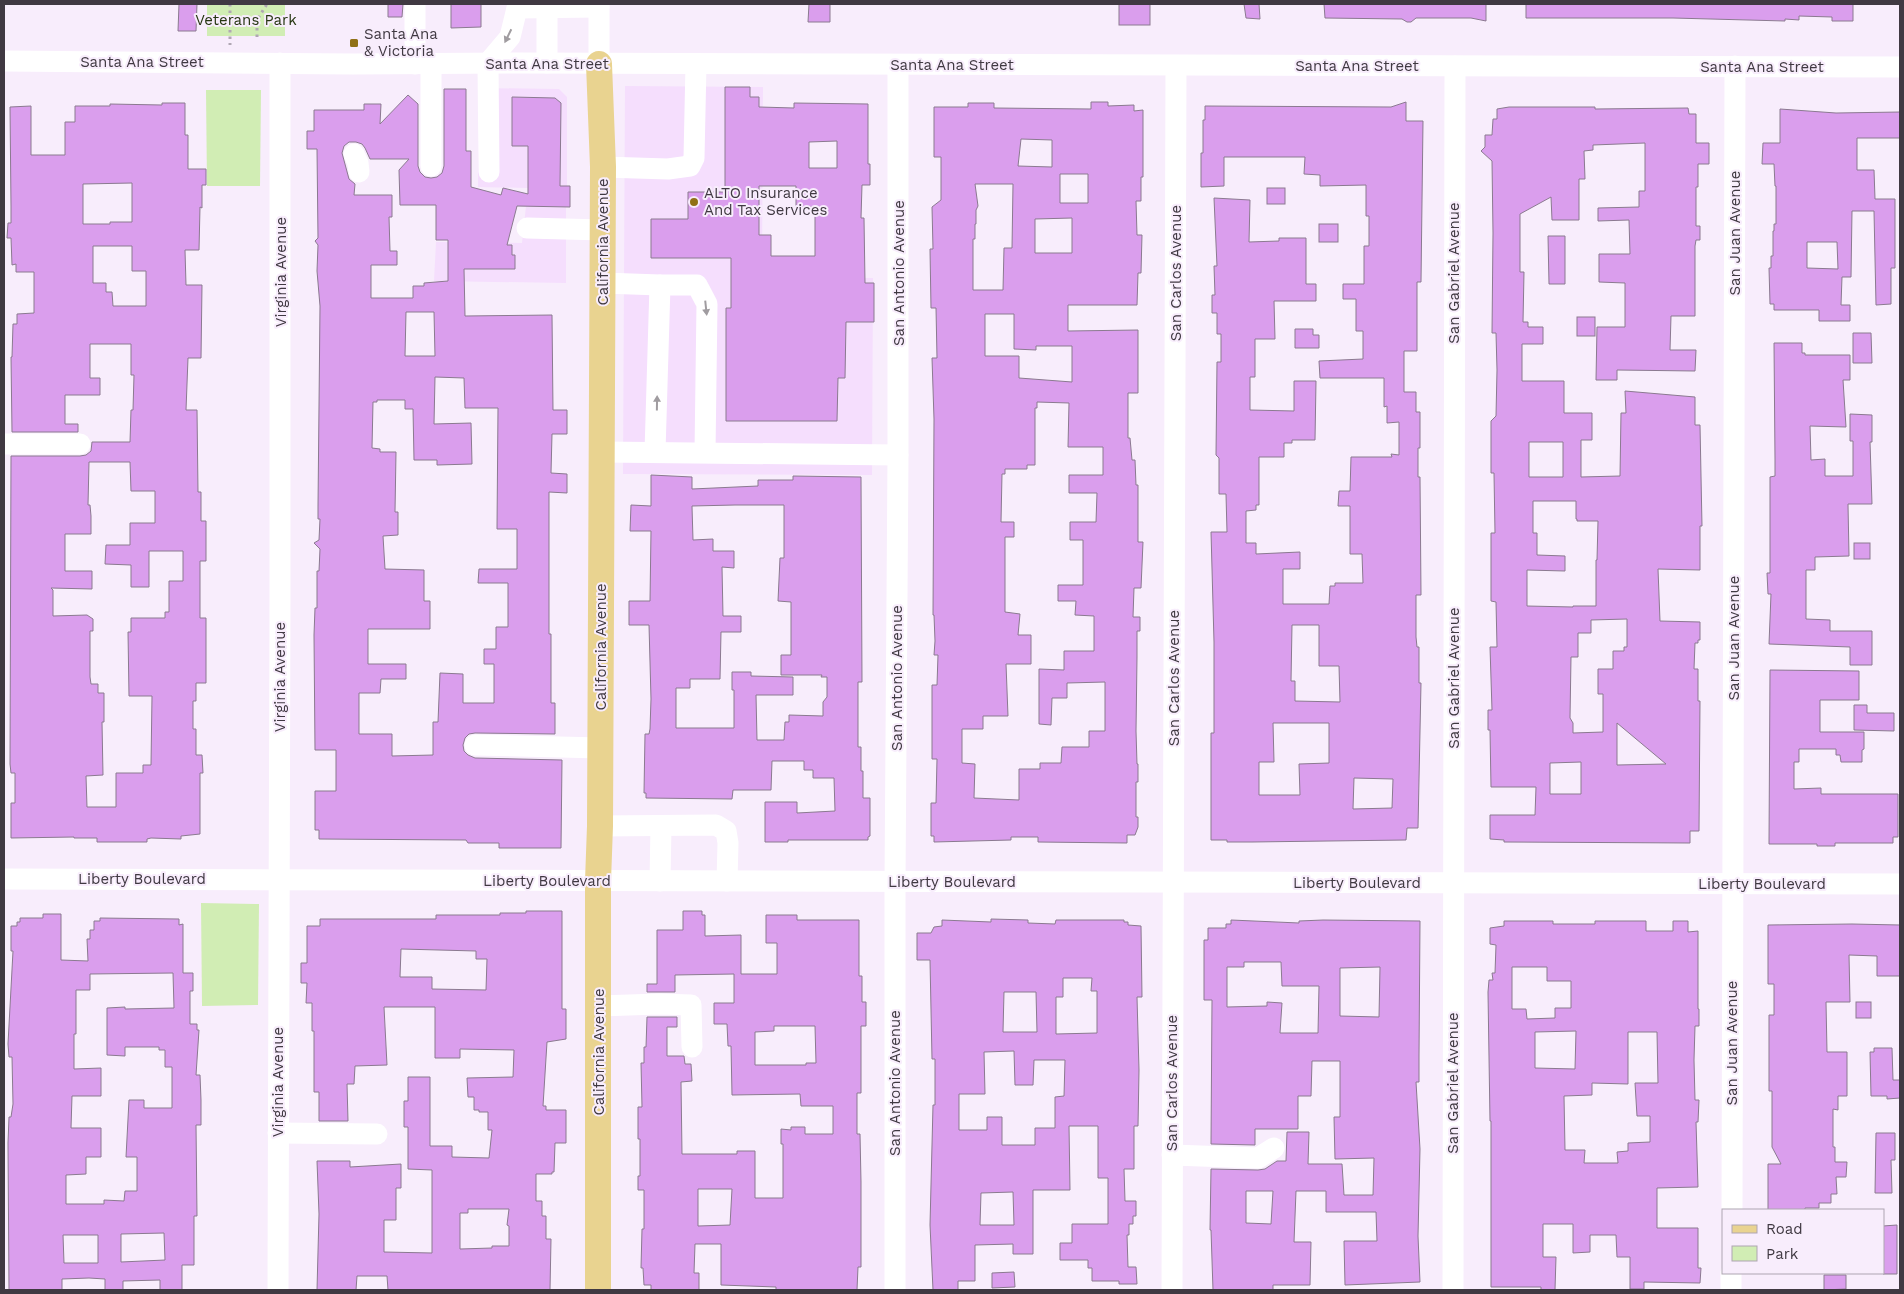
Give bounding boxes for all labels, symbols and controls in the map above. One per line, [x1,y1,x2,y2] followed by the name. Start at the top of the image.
[195,11,297,29] park label: Veterans Park
[364,25,438,60] place label: Santa Ana & Victoria
[504,29,513,44] one-way arrow
[348,37,360,49] marker: Santa Ana & Victoria
[80,53,205,71] street label: Santa Ana Street
[485,55,610,73] street label: Santa Ana Street
[890,56,1015,74] street label: Santa Ana Street
[1295,57,1420,75] street label: Santa Ana Street
[1700,58,1825,76] street label: Santa Ana Street
[1726,171,1744,295] street label: San Juan Avenue
[594,178,612,306] street label: California Avenue
[704,184,827,219] place label: ALTO Insurance And Tax Services
[688,196,700,208] marker: ALTO Insurance And Tax Services
[890,200,908,346] street label: San Antonio Avenue
[1445,202,1463,344] street label: San Gabriel Avenue
[1167,205,1185,341] street label: San Carlos Avenue
[272,217,290,327] street label: Virginia Avenue
[702,300,710,316] one-way arrow
[653,395,661,411] one-way arrow
[1725,576,1743,700] street label: San Juan Avenue
[592,583,610,711] street label: California Avenue
[888,605,906,751] street label: San Antonio Avenue
[1445,607,1463,749] street label: San Gabriel Avenue
[1165,610,1183,746] street label: San Carlos Avenue
[271,622,289,732] street label: Virginia Avenue
[78,870,206,888] street label: Liberty Boulevard
[483,872,611,890] street label: Liberty Boulevard
[888,873,1016,891] street label: Liberty Boulevard
[1293,874,1421,892] street label: Liberty Boulevard
[1698,875,1826,893] street label: Liberty Boulevard
[1723,981,1741,1105] street label: San Juan Avenue
[590,988,608,1116] street label: California Avenue
[886,1010,904,1156] street label: San Antonio Avenue
[1444,1012,1462,1154] street label: San Gabriel Avenue
[1163,1015,1181,1151] street label: San Carlos Avenue
[269,1027,287,1137] street label: Virginia Avenue
[1722,1209,1884,1274] legend
[1766,1220,1803,1238] text: Road
[1766,1245,1799,1263] text: Park

